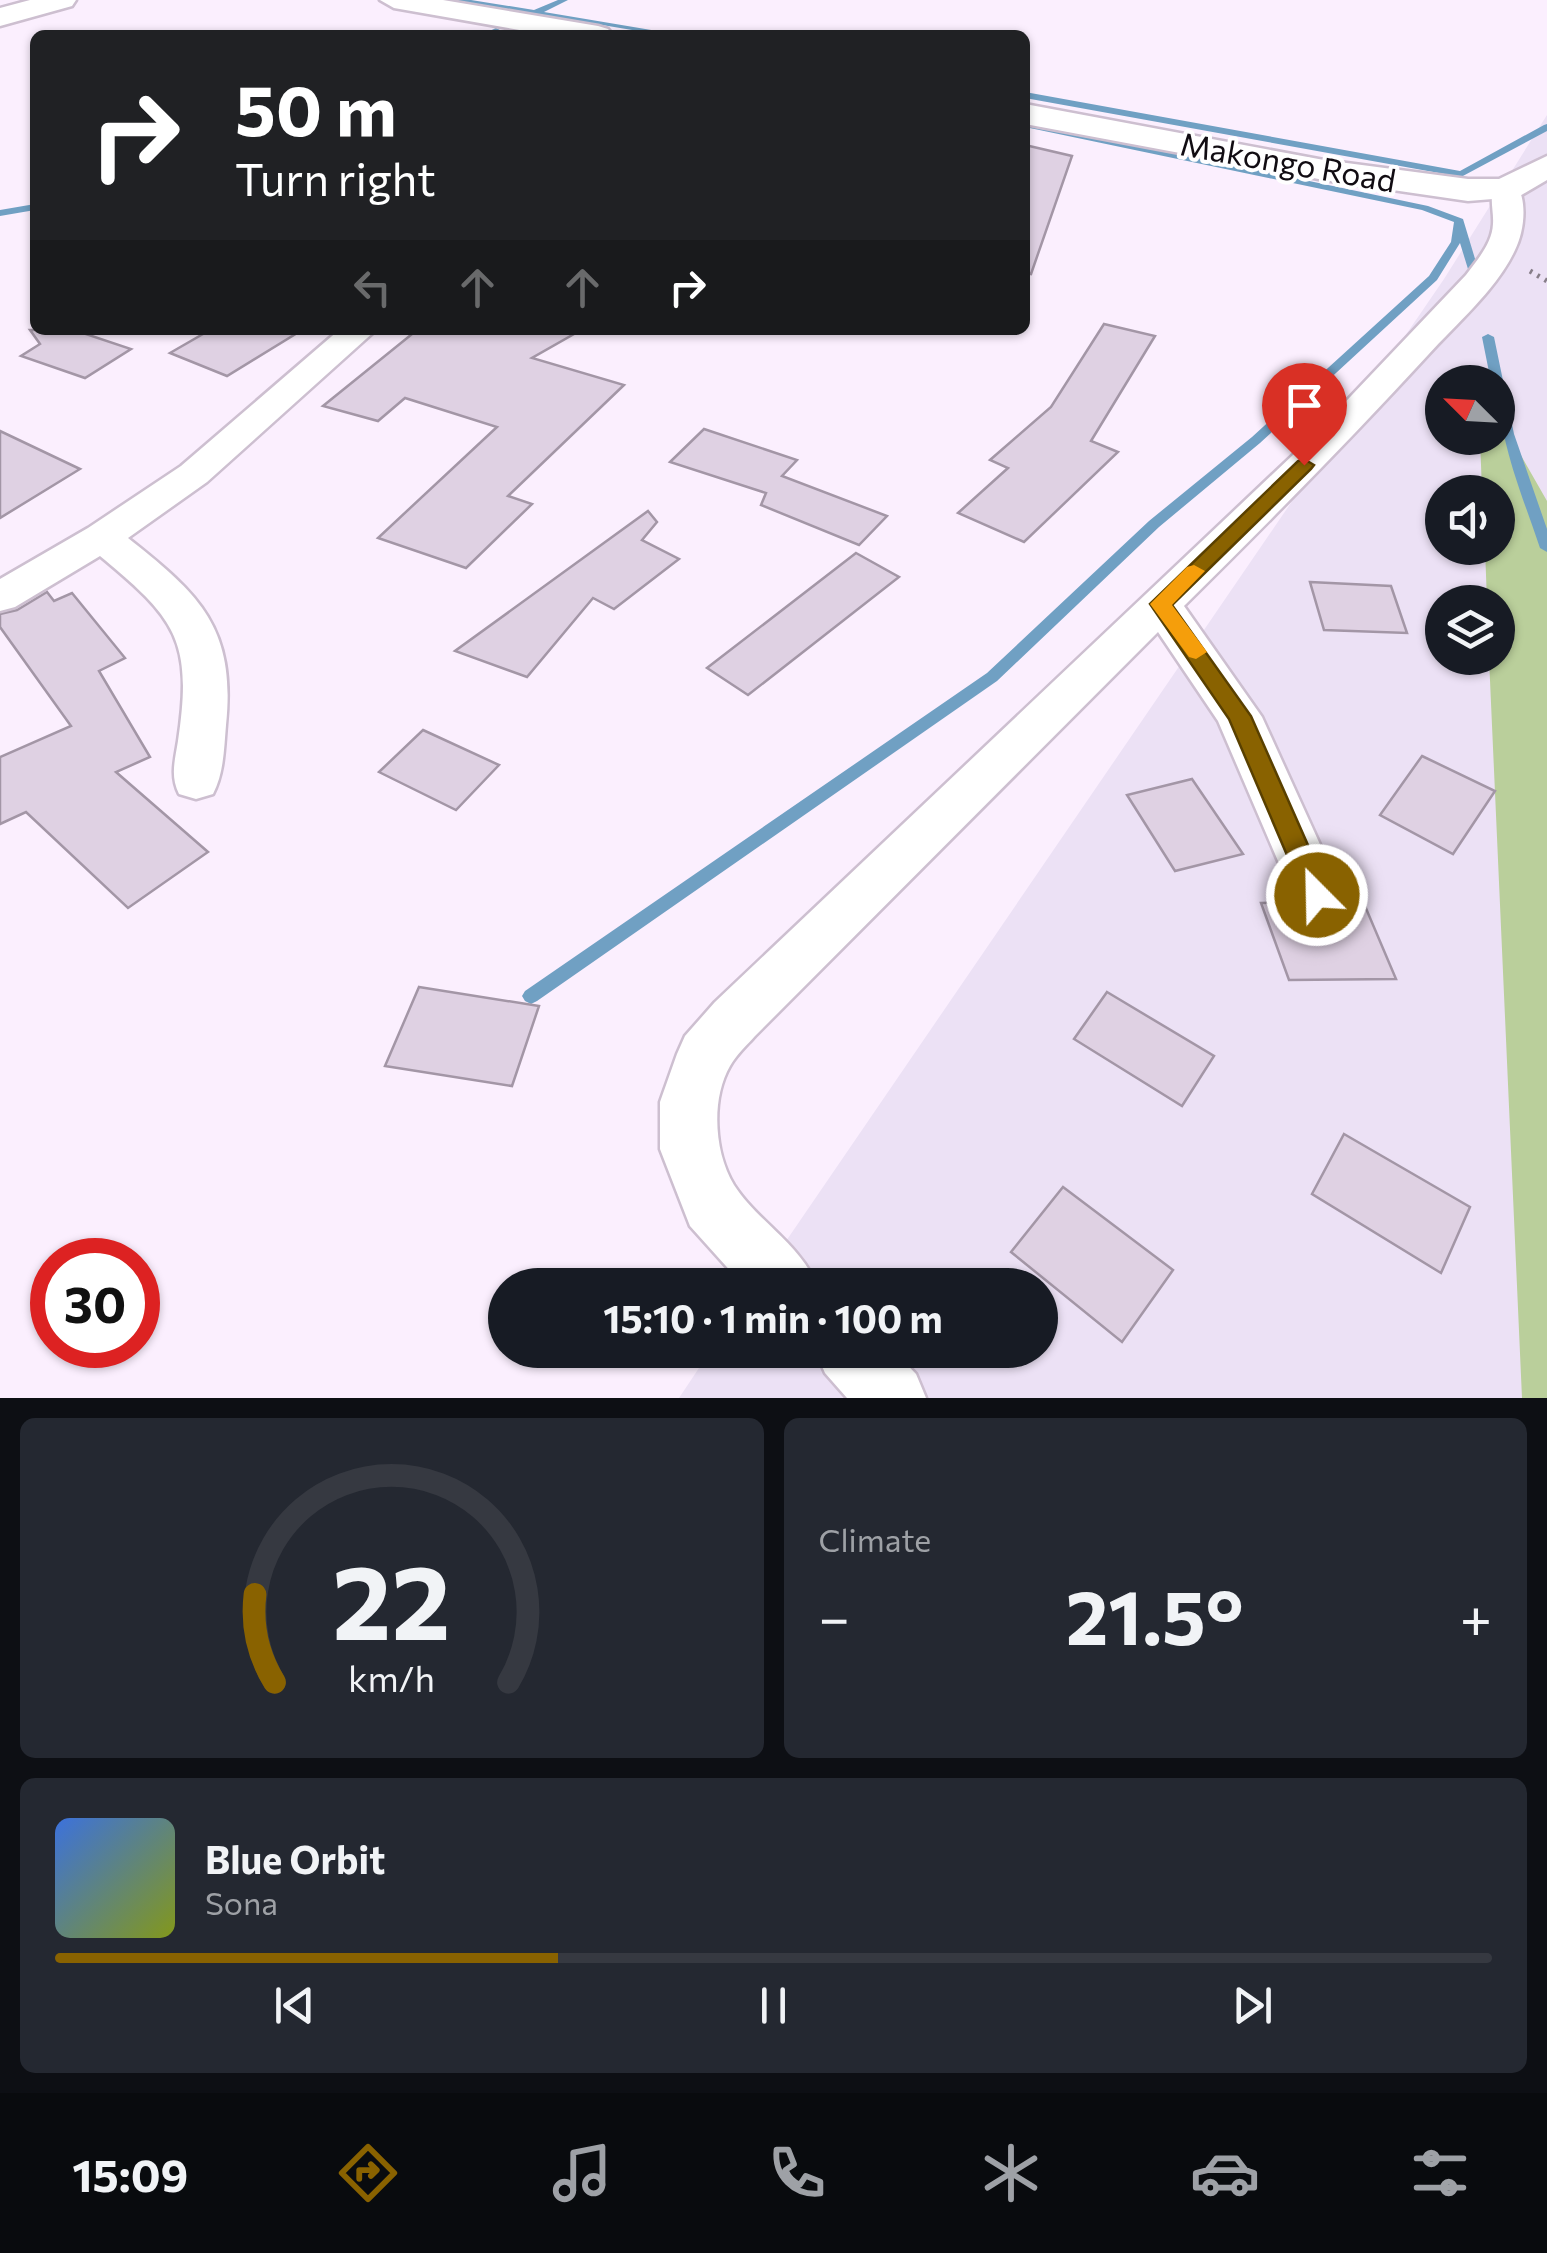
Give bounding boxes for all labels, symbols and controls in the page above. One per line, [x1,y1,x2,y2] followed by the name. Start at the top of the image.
[235,65,397,150] text: 50 m
[70,70,200,200] icon: right
[1177,122,1399,200] street label: Makongo Road
[235,150,436,205] text: Turn right
[345,260,400,315] icon: left
[450,260,505,315] icon: ahead
[555,260,610,315] icon: ahead
[660,260,715,315] icon: right
[1262,363,1347,466] pin
[1425,365,1515,455] north arrow
[1425,365,1515,675] map controls
[1277,378,1332,433] icon: arrive
[1425,475,1515,565] button: sound
[1425,585,1515,675] button: layers
[1265,843,1369,947] position arrow
[30,1238,160,1368] speed limit sign: 30
[603,1294,943,1341] text: 15:10 · 1 min · 100 m
[819,1519,931,1559] text: Climate
[333,1534,451,1661] text: 22
[1066,1569,1244,1660] text: 21.5°
[819,1582,850,1649] text: −
[1460,1582,1492,1649] text: +
[348,1656,435,1699] text: km/h
[205,1835,385,1882] text: Blue Orbit
[205,1882,278,1922] text: Sona
[267,1978,322,2033] icon: previous
[746,1978,801,2033] icon: pause
[1225,1978,1280,2033] icon: next
[333,2138,403,2208] icon: directions
[547,2138,617,2208] icon: music
[762,2138,832,2208] icon: phone
[976,2138,1046,2208] icon: climate
[1190,2138,1260,2208] icon: car
[1405,2138,1475,2208] icon: filters
[72,2146,188,2201] text: 15:09

